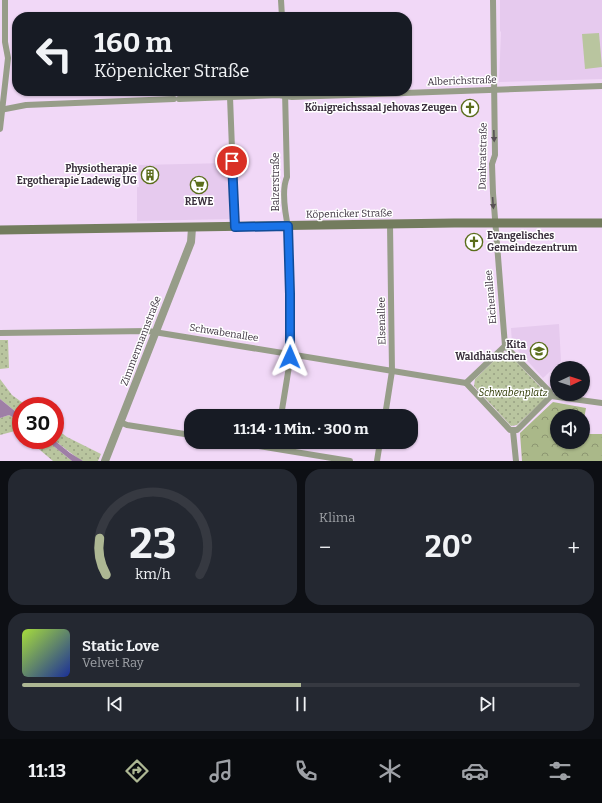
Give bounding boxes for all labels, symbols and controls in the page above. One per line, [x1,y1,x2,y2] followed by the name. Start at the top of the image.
[94,26,172,59] text: 160 m
[28,28,80,80] icon: left
[94,60,249,82] text: Köpenicker Straße
[427,74,497,88] street label: Alberichstraße
[460,98,480,118] church icon: Königreichssaal Jehovas Zeugen
[305,102,458,114] place label: Königreichssaal Jehovas Zeugen
[476,122,490,190] street label: Dankratstraße
[491,130,498,142] one-way arrow
[215,144,249,178] pin
[221,150,243,172] icon: arrive
[270,153,282,212] street label: Balzerstraße
[17,163,137,187] place label: Physiotherapie Ergotherapie Ladewig UG
[140,165,160,185] building icon: Physiotherapie Ergotherapie Ladewig UG
[189,175,209,195] supermarket icon: REWE
[185,196,213,208] place label: REWE
[490,197,497,209] one-way arrow
[306,207,392,221] street label: Köpenicker Straße
[487,230,578,254] place label: Evangelisches Gemeindezentrum
[464,232,484,252] church icon: Evangelisches Gemeindezentrum
[483,269,499,325] street label: Eichenallee
[118,294,164,388] street label: Zimmermannstraße
[376,297,388,345] street label: Elsenallee
[189,322,259,344] street label: Schwabenallee
[269,336,311,378] position arrow
[455,339,527,363] place label: Kita Waldhäuschen
[529,341,549,361] school or university icon: Kita Waldhäuschen
[550,361,590,401] north arrow
[550,361,590,449] map controls
[479,387,548,399] park label: Schwabenplatz
[12,397,64,449] speed limit sign: 30
[550,409,590,449] button: sound
[234,420,368,438] text: 11:14 · 1 Min. · 300 m
[319,510,355,525] text: Klima
[129,519,176,569] text: 23
[425,529,474,565] text: 20°
[319,534,331,561] text: −
[567,534,580,561] text: +
[135,566,170,583] text: km/h
[82,637,159,655] text: Static Love
[82,655,144,670] text: Velvet Ray
[104,693,126,715] icon: previous
[290,693,312,715] icon: pause
[476,693,498,715] icon: next
[123,757,151,785] icon: directions
[207,757,235,785] icon: music
[292,757,320,785] icon: phone
[376,757,404,785] icon: climate
[461,757,489,785] icon: car
[546,757,574,785] icon: filters
[28,760,66,782] text: 11:13

